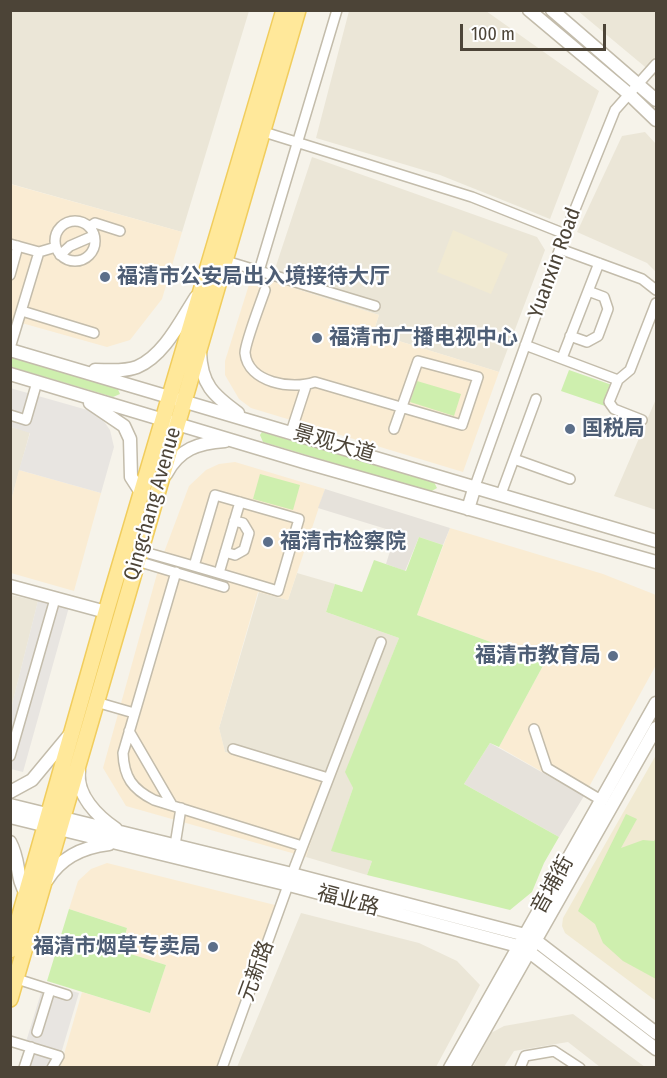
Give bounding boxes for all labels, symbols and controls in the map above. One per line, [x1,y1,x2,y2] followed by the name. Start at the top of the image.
[463,12,608,50] scale bar
[471,23,515,45] text: 100 m
[523,204,587,322] street label: Yuanxin Road
[117,264,390,290] place label: 福清市公安局出入境接待大厅
[98,270,112,284] marker: 福清市公安局出入境接待大厅
[329,325,518,351] place label: 福清市广播电视中心
[310,331,324,345] marker: 福清市广播电视中心
[582,416,645,442] place label: 国税局
[290,420,378,468] street label: 景观大道
[563,422,577,436] marker: 国税局
[119,424,187,584] street label: Qingchang Avenue
[280,529,406,555] place label: 福清市检察院
[261,535,275,549] marker: 福清市检察院
[475,643,601,669] place label: 福清市教育局
[606,649,620,663] marker: 福清市教育局
[527,851,579,919] street label: 音埔街
[314,881,382,921] street label: 福业路
[33,934,201,960] place label: 福清市烟草专卖局
[234,937,280,1005] street label: 元新路
[206,940,220,954] marker: 福清市烟草专卖局

